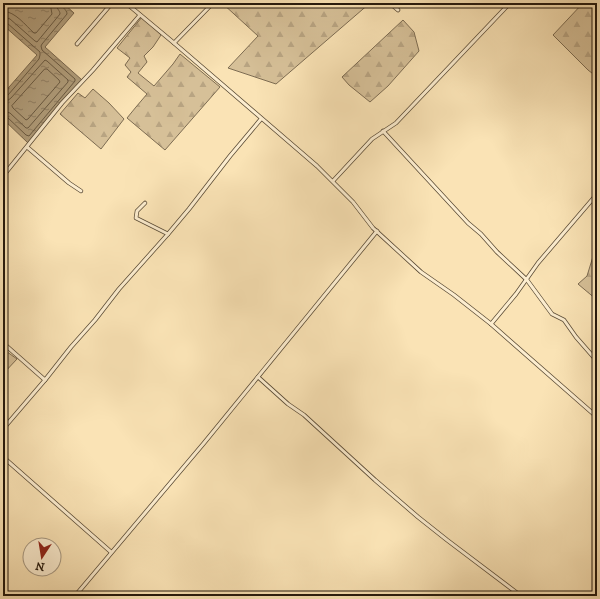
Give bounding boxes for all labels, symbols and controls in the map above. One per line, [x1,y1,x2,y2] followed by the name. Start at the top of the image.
[22,537,62,577] north arrow
[34,558,46,574] text: N

